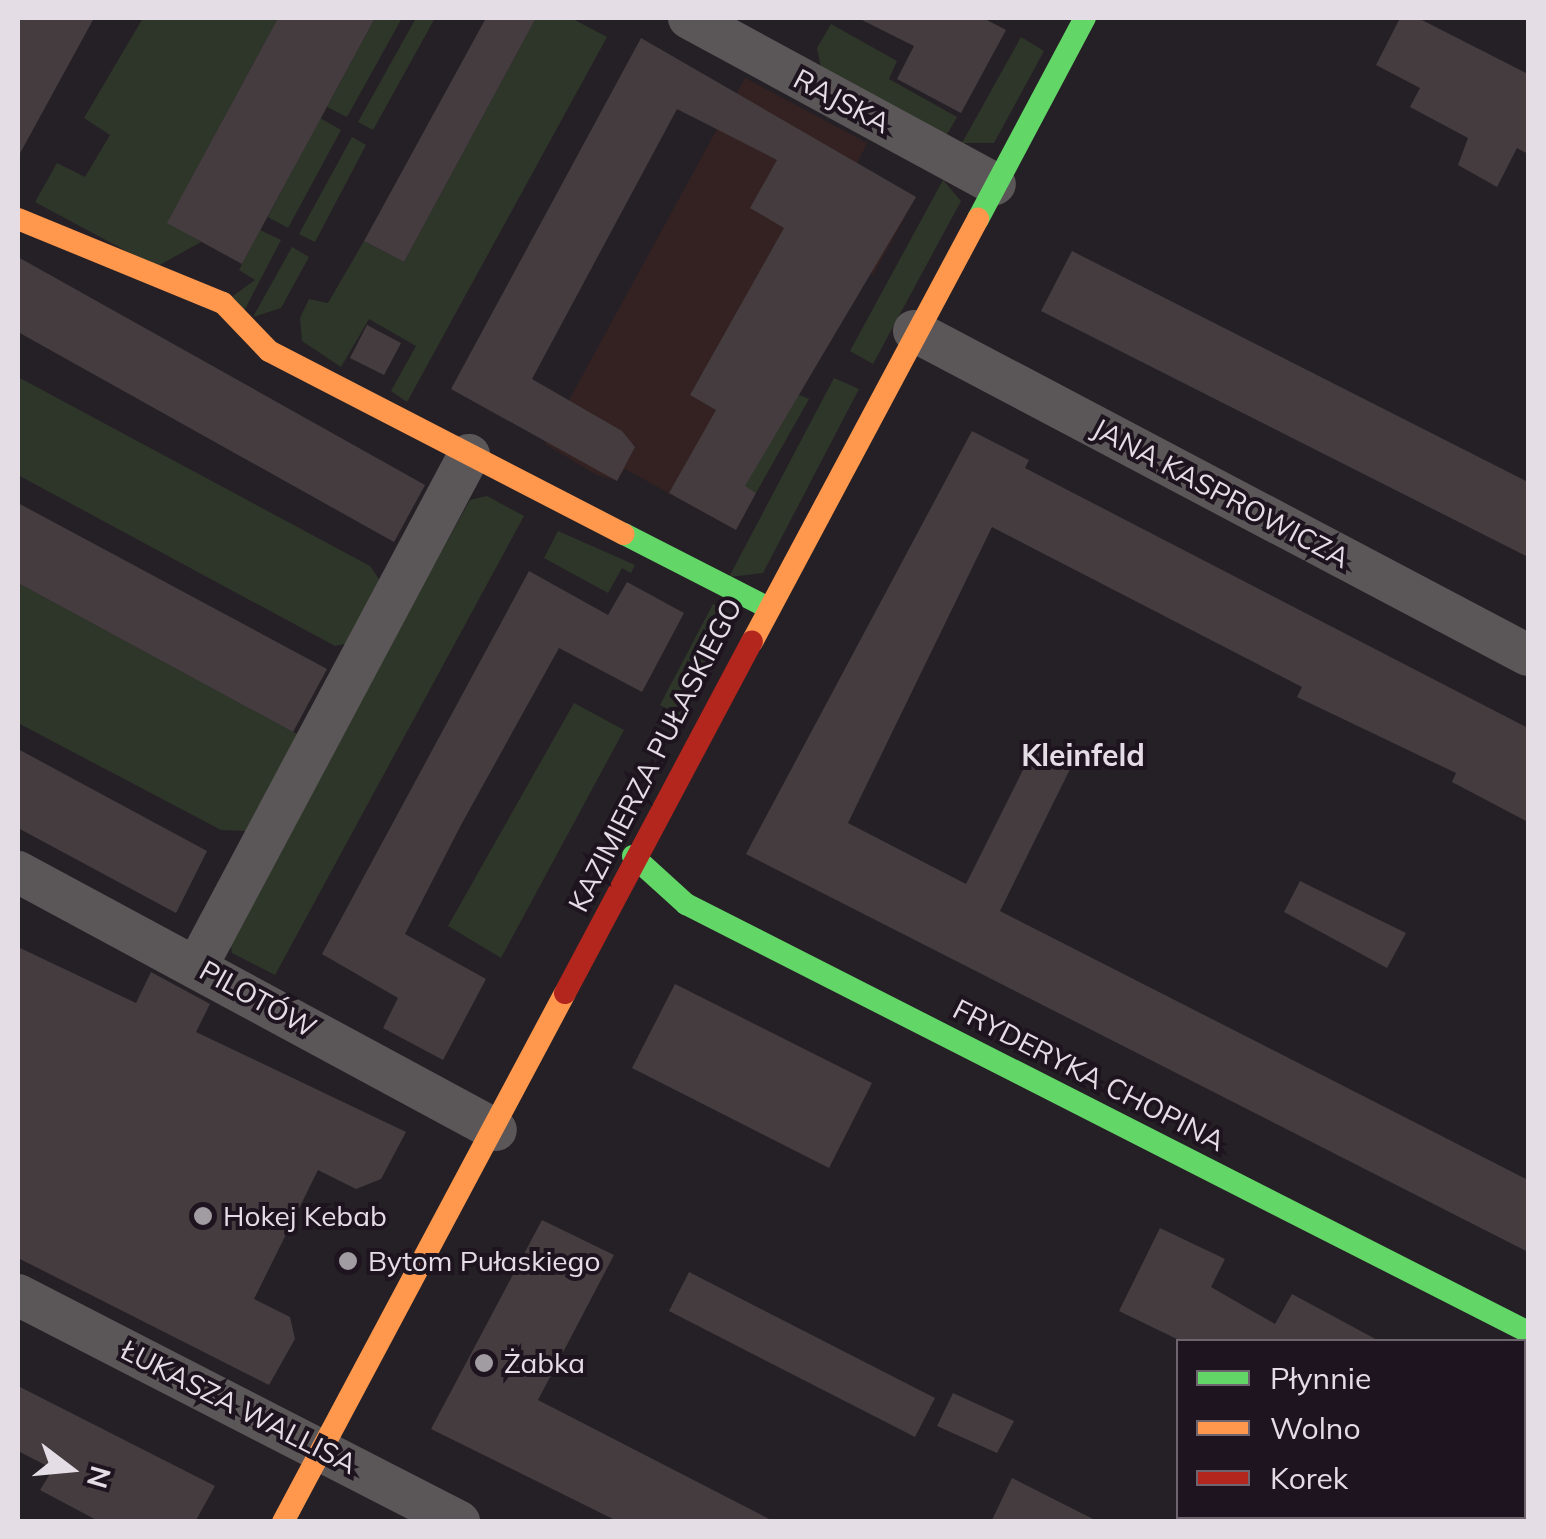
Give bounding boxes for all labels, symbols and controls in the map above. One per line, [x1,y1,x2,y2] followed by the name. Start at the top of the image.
[788,62,896,140] street label: RAJSKA
[1087,411,1355,575] street label: JANA KASPROWICZA
[561,593,749,917] street label: KAZIMIERZA PUŁASKIEGO
[1021,737,1145,773] district label: Kleinfeld
[194,953,322,1045] street label: PILOTÓW
[948,992,1230,1158] street label: FRYDERYKA CHOPINA
[223,1199,387,1233] place label: Hokej Kebab
[192,1205,214,1227] marker: Hokej Kebab
[368,1244,600,1278] place label: Bytom Pułaskiego
[337,1250,359,1272] marker: Bytom Pułaskiego
[116,1333,362,1481] street label: ŁUKASZA WALLISA
[1176,1339,1526,1519] legend
[504,1346,585,1380] place label: Żabka
[473,1352,495,1374] marker: Żabka
[1270,1359,1371,1397] text: Płynnie
[1270,1409,1361,1447] text: Wolno
[20,1419,120,1519] north arrow
[1270,1459,1348,1497] text: Korek
[80,1462,119,1492] text: N

